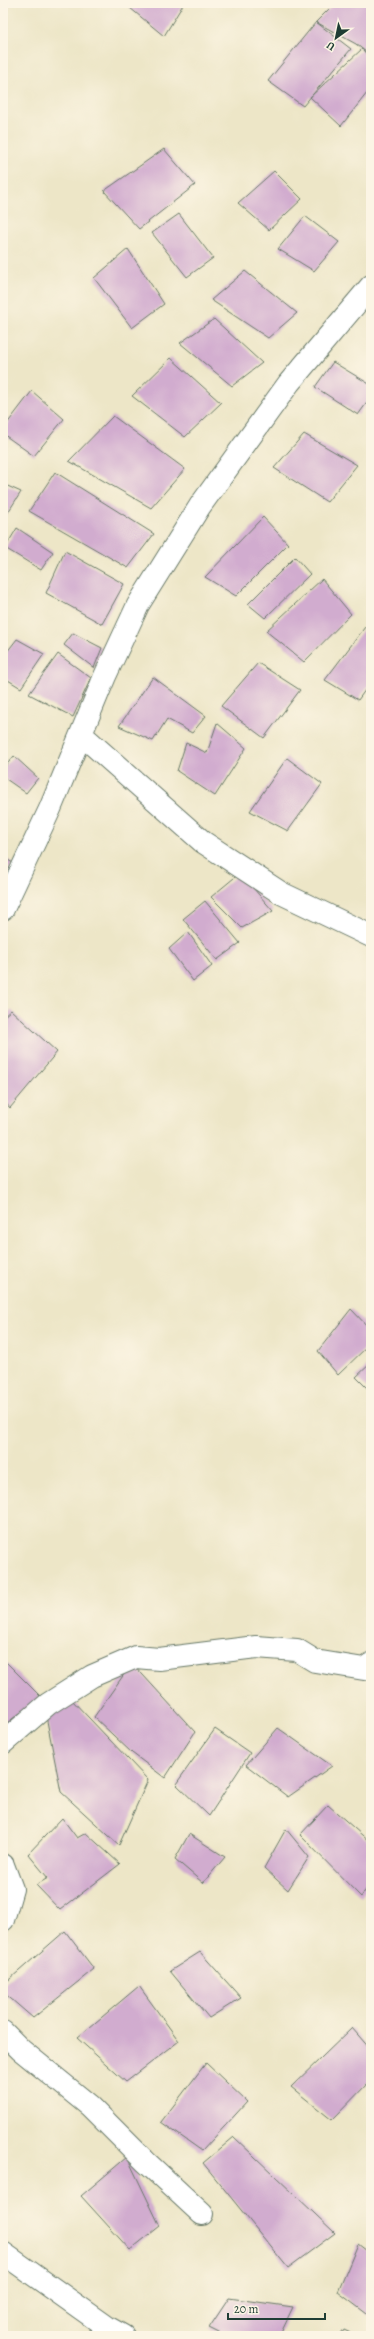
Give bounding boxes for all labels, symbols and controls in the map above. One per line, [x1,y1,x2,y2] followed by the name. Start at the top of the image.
[316,18,356,58] north arrow
[323,37,338,54] text: U
[228,2295,325,2321] scale bar
[234,2301,258,2317] text: 20 m

